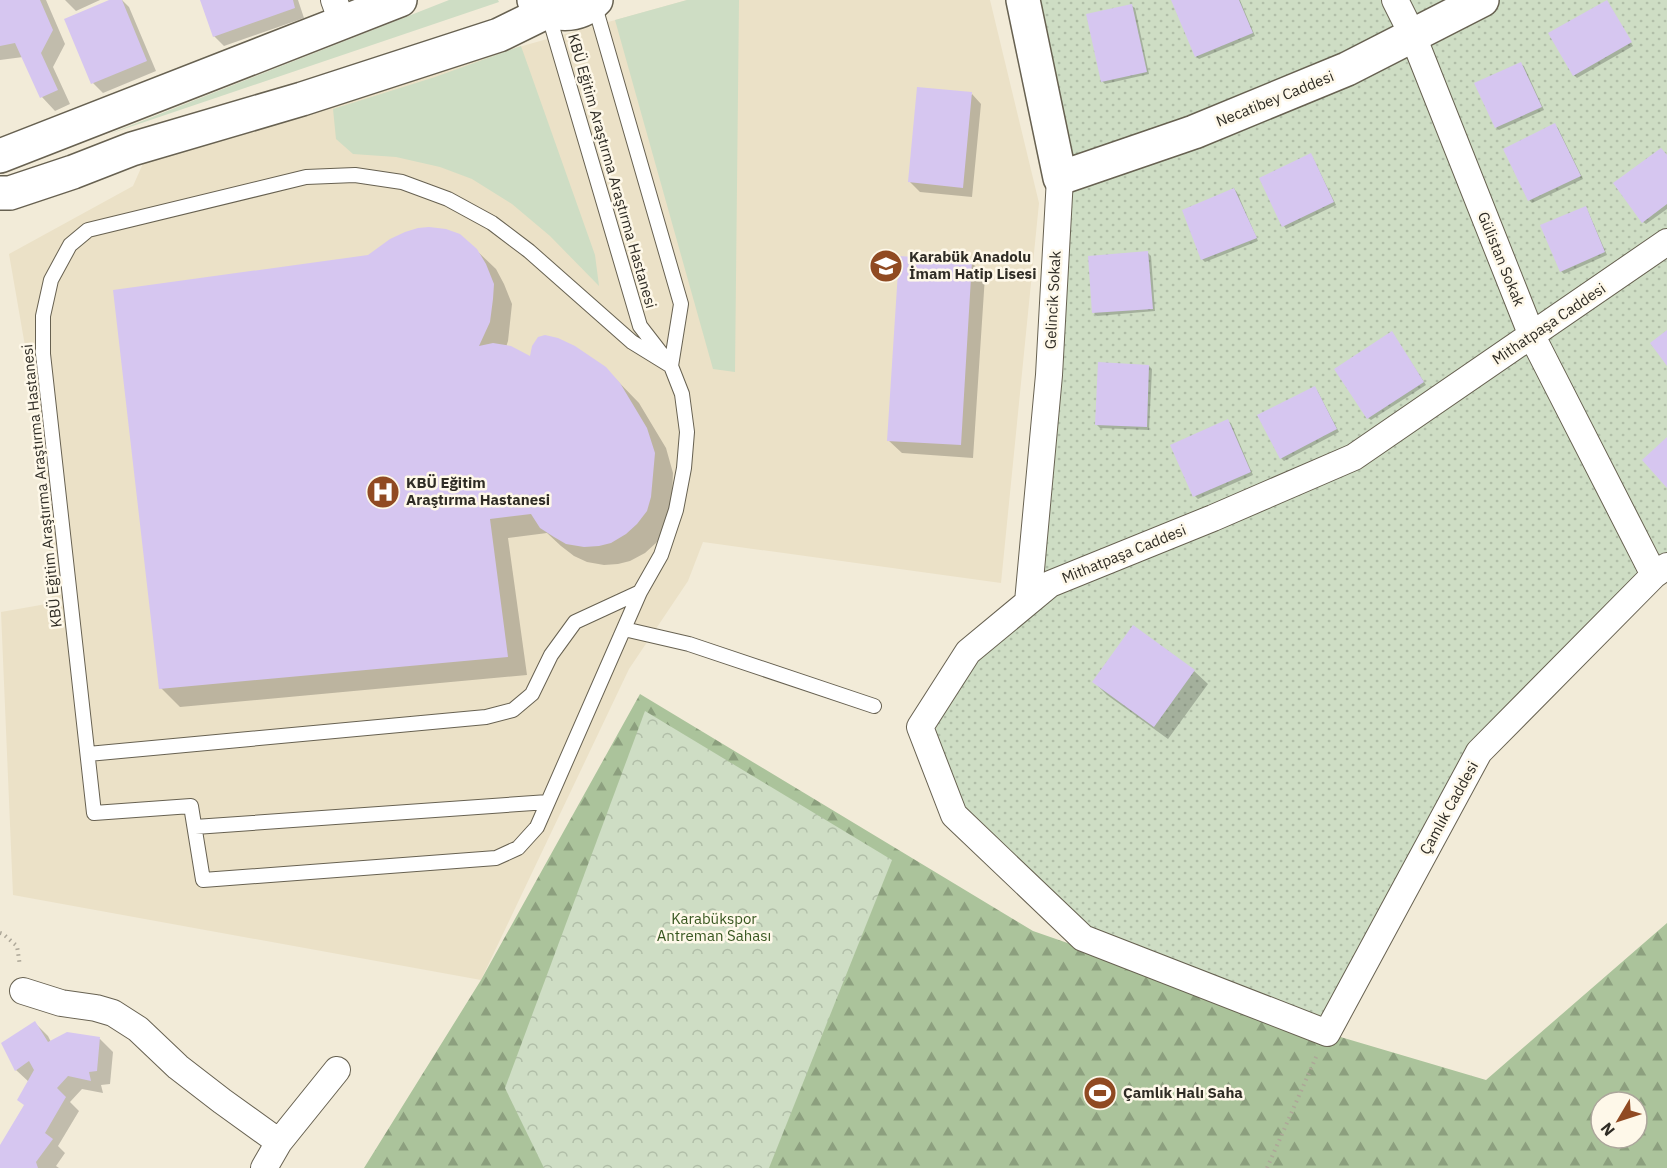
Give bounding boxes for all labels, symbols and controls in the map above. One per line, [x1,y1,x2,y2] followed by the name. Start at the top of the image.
[564,31,661,310] street label: KBÜ Eğitim Araştırma Araştırma Hastanesi
[1213,66,1336,131] street label: Necatibey Caddesi
[1474,209,1529,309] street label: Gülistan Sokak
[909,247,1036,283] place label: Karabük Anadolu İmam Hatip Lisesi
[868,248,904,284] school or university icon: Karabük Anadolu İmam Hatip Lisesi
[1040,250,1065,350] street label: Gelincik Sokak
[1488,279,1609,369] street label: Mithatpaşa Caddesi
[17,343,66,629] street label: KBÜ Eğitim Araştırma Araştırma Hastanesi
[406,473,550,509] place label: KBÜ Eğitim Araştırma Hastanesi
[365,474,401,510] hospital icon: KBÜ Eğitim Araştırma Hastanesi
[1059,520,1189,587] street label: Mithatpaşa Caddesi
[1415,758,1482,858] street label: Çamlık Caddesi
[657,909,771,945] park label: Karabükspor Antreman Sahası
[1082,1075,1118,1111] sports icon: Çamlık Halı Saha
[1123,1083,1243,1102] place label: Çamlık Halı Saha
[1589,1090,1649,1150] north arrow
[1596,1119,1619,1140] text: N

